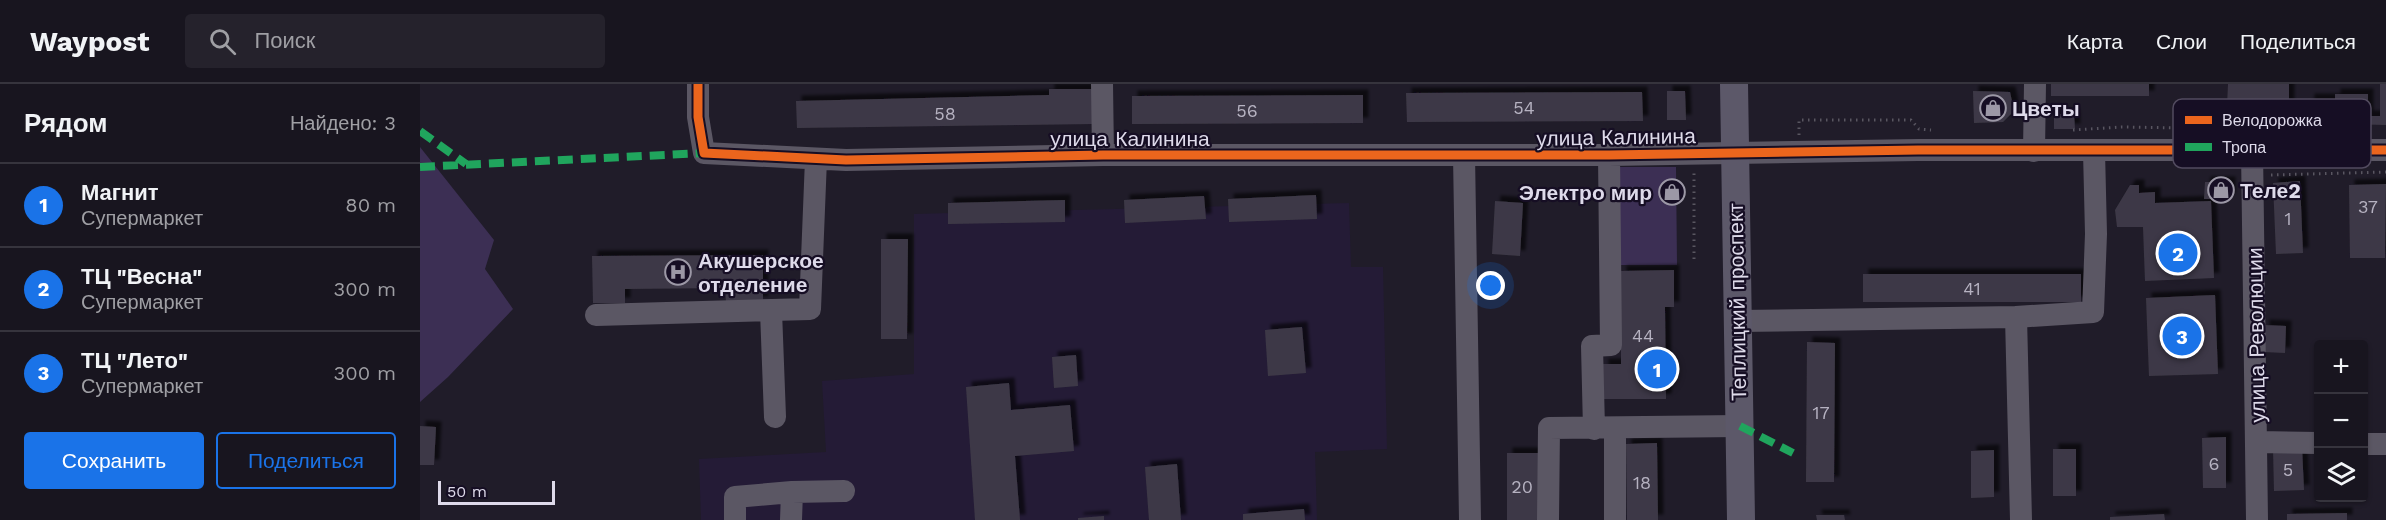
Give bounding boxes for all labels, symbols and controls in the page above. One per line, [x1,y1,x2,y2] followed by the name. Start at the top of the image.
[185,14,605,68] search box
[30,25,149,58] text: Waypost
[206,25,239,58] icon: search
[254,28,315,53] text: Поиск
[2067,29,2123,54] text: Карта
[2156,29,2207,54] text: Слои
[2240,29,2356,54] text: Поделиться
[1978,93,2008,123] shop icon: Цветы
[2012,96,2080,121] place label: Цветы
[1513,97,1535,118] house number: 54
[2173,99,2371,168] legend
[1236,100,1258,121] house number: 56
[934,103,956,124] house number: 58
[24,108,107,138] text: Рядом
[290,111,396,135] text: Найдено: 3
[2222,111,2322,130] text: Велодорожка
[1536,123,1696,151] street label: улица Калинина
[1050,126,1210,151] street label: улица Калинина
[2222,138,2266,157] text: Тропа
[2206,175,2236,205] shop icon: Теле2
[1657,177,1687,207] shop icon: Электро мир
[2240,178,2301,203] place label: Теле2
[81,180,159,205] text: Магнит
[1519,180,1652,205] place label: Электро мир
[39,193,48,217] text: 1
[345,193,396,217] text: 80 m
[2358,196,2378,217] house number: 37
[1723,202,1751,401] street label: Теплицкий проспект
[81,206,203,230] text: Супермаркет
[2284,208,2292,229] house number: 1
[2158,230,2198,276] pin: 2
[2242,247,2270,423] street label: улица Революции
[698,248,824,297] place label: Акушерское отделение
[663,257,693,287] hospital icon: Акушерское отделение
[81,264,202,289] text: ТЦ "Весна"
[1476,271,1505,300] your location
[38,277,49,301] text: 2
[334,277,396,301] text: 300 m
[1963,278,1981,299] house number: 41
[81,290,203,314] text: Супермаркет
[2162,314,2202,358] pin: 3
[1632,325,1654,346] house number: 44
[2314,340,2368,502] map controls
[2314,340,2368,394] button: +
[1638,346,1676,392] pin: 1
[81,348,188,373] text: ТЦ "Лето"
[38,361,49,385] text: 3
[334,361,396,385] text: 300 m
[81,374,203,398] text: Супермаркет
[2314,394,2368,448] button: −
[1812,402,1830,423] house number: 17
[24,432,204,489] button: Сохранить
[216,432,396,489] button: Поделиться
[2314,448,2368,502] button: layers
[2209,453,2219,474] house number: 6
[2283,459,2293,480] house number: 5
[1633,472,1651,493] house number: 18
[1511,476,1533,497] house number: 20
[438,478,555,506] scale bar
[447,482,487,501] text: 50 m

